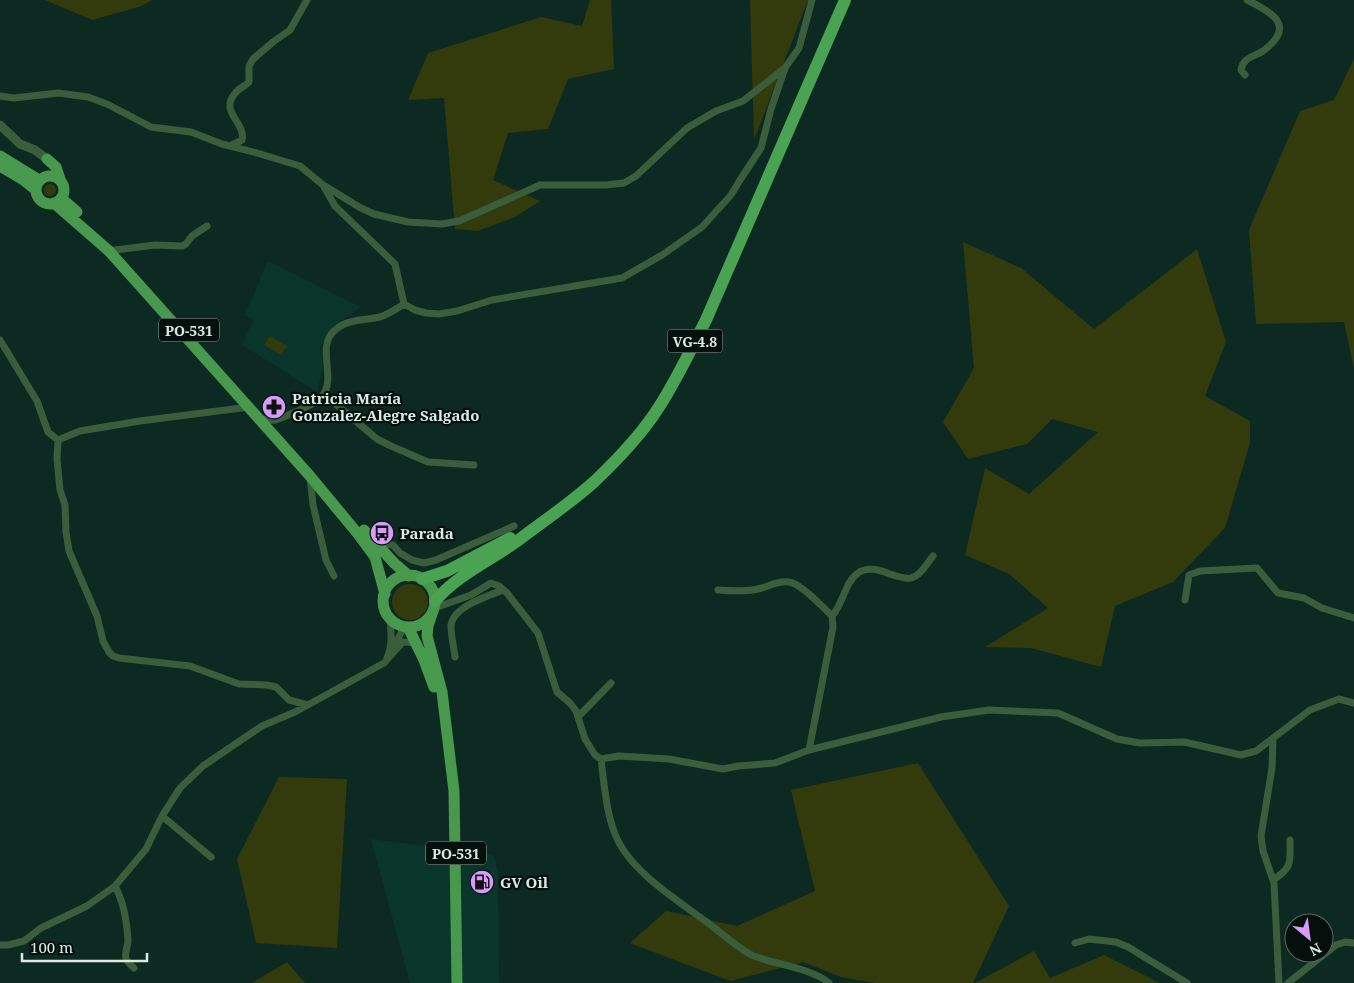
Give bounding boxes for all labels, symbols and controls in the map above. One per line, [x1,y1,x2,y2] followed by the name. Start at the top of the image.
[159,318,219,342] road number: PO-531
[668,330,722,352] road number: VG-4.8
[292,388,479,425] place label: Patricia María Gonzalez-Alegre Salgado
[261,394,287,420] pharmacy icon: Patricia María Gonzalez-Alegre Salgado
[369,520,395,546] bus stop icon: Parada
[400,523,454,543] place label: Parada
[426,841,486,864] road number: PO-531
[469,869,495,895] fuel station icon: GV Oil
[500,872,549,892] place label: GV Oil
[1284,913,1334,963] north arrow
[22,930,148,962] scale bar
[30,937,73,957] text: 100 m
[1306,939,1325,961] text: N

